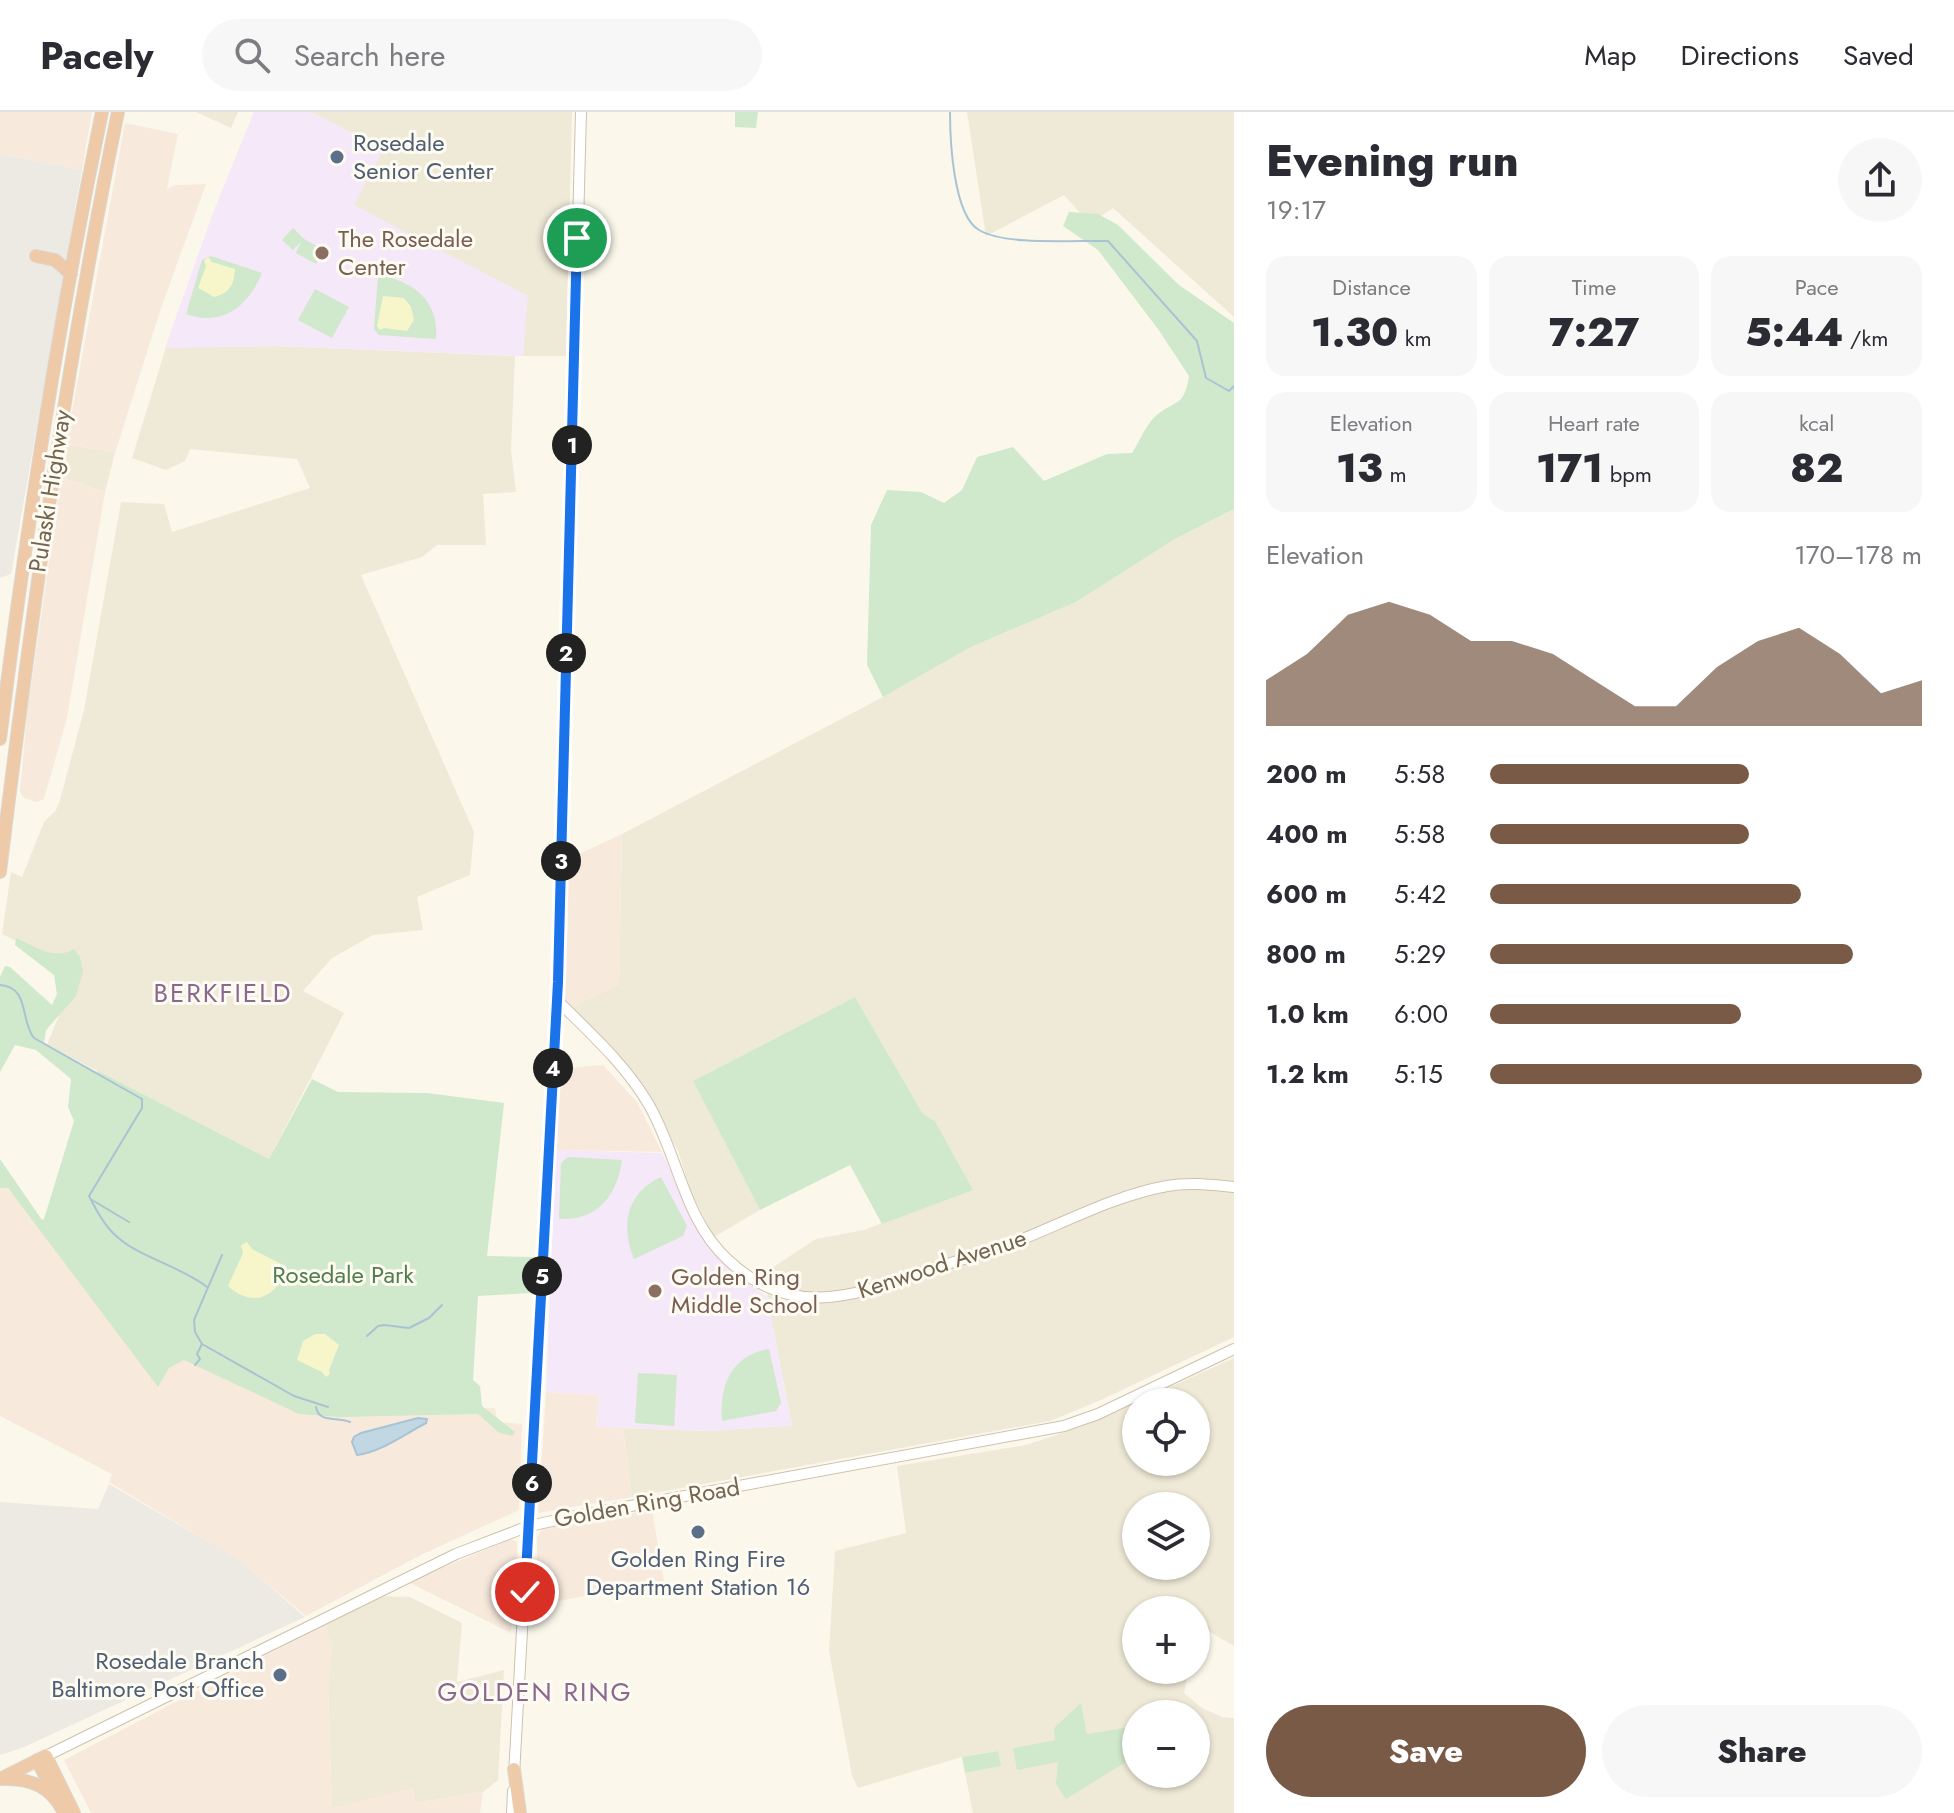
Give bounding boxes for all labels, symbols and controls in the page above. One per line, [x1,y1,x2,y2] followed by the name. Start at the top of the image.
[202,19,762,91] search box
[40,28,154,83] text: Pacely
[230,33,274,77] icon: search
[294,34,445,77] text: Search here
[1584,35,1636,76] text: Map
[1680,35,1799,76] text: Directions
[1843,35,1914,76] text: Saved
[353,125,494,188] place label: Rosedale Senior Center
[1266,129,1519,193] text: Evening run
[1838,138,1922,222] button: share
[328,148,346,166] marker: Rosedale Senior Center
[1266,191,1326,229] text: 19:17
[543,204,611,272] pin
[555,216,599,260] icon: arrive
[338,221,473,284] place label: The Rosedale Center
[313,244,331,262] marker: The Rosedale Center
[1332,271,1411,303] text: Distance
[1572,271,1616,303] text: Time
[1795,271,1839,303] text: Pace
[1311,303,1398,361] text: 1.30
[1549,303,1639,361] text: 7:27
[1745,303,1844,361] text: 5:44
[1398,322,1432,354] text: km
[1844,322,1888,354] text: /km
[19,407,80,575] street label: Pulaski Highway
[1330,407,1413,439] text: Elevation
[1548,407,1640,439] text: Heart rate
[1799,407,1834,439] text: kcal
[552,425,592,465] pin: 1
[566,429,578,461] text: 1
[1336,439,1383,497] text: 13
[1536,439,1603,497] text: 171
[1790,439,1843,497] text: 82
[1383,458,1407,490] text: m
[1603,458,1652,490] text: bpm
[1266,536,1364,574] text: Elevation
[1794,536,1922,574] text: 170–178 m
[546,633,586,673] pin: 2
[559,637,573,669] text: 2
[1266,755,1347,793] text: 200 m
[1394,755,1445,793] text: 5:58
[1266,815,1348,853] text: 400 m
[1394,815,1445,853] text: 5:58
[541,841,581,881] pin: 3
[554,845,568,877] text: 3
[1266,875,1347,913] text: 600 m
[1394,875,1446,913] text: 5:42
[1266,935,1346,973] text: 800 m
[1394,935,1446,973] text: 5:29
[153,974,293,1012] district label: BERKFIELD
[1266,995,1349,1033] text: 1.0 km
[1394,995,1448,1033] text: 6:00
[533,1048,573,1088] pin: 4
[545,1052,561,1084] text: 4
[1266,1055,1349,1093] text: 1.2 km
[1394,1055,1443,1093] text: 5:15
[853,1220,1031,1307] street label: Kenwood Avenue
[522,1256,562,1296] pin: 5
[272,1257,414,1292] park label: Rosedale Park
[671,1259,818,1322] place label: Golden Ring Middle School
[535,1260,549,1292] text: 5
[646,1282,664,1300] marker: Golden Ring Middle School
[1122,1388,1210,1788] map controls
[1122,1388,1210,1476] button: locate
[512,1463,552,1503] pin: 6
[525,1467,539,1499] text: 6
[551,1469,743,1536] street label: Golden Ring Road
[1122,1492,1210,1580] button: layers
[689,1523,707,1541] marker: Golden Ring Fire Department Station 16
[586,1541,810,1604] place label: Golden Ring Fire Department Station 16
[491,1558,559,1626] pin
[503,1570,547,1614] icon: check
[1122,1596,1210,1684] button: +
[51,1643,264,1706] place label: Rosedale Branch Baltimore Post Office
[271,1666,289,1684] marker: Rosedale Branch Baltimore Post Office
[437,1673,633,1711] district label: GOLDEN RING
[1122,1700,1210,1788] button: −
[1266,1705,1586,1797] button: Save
[1602,1705,1922,1797] button: Share

